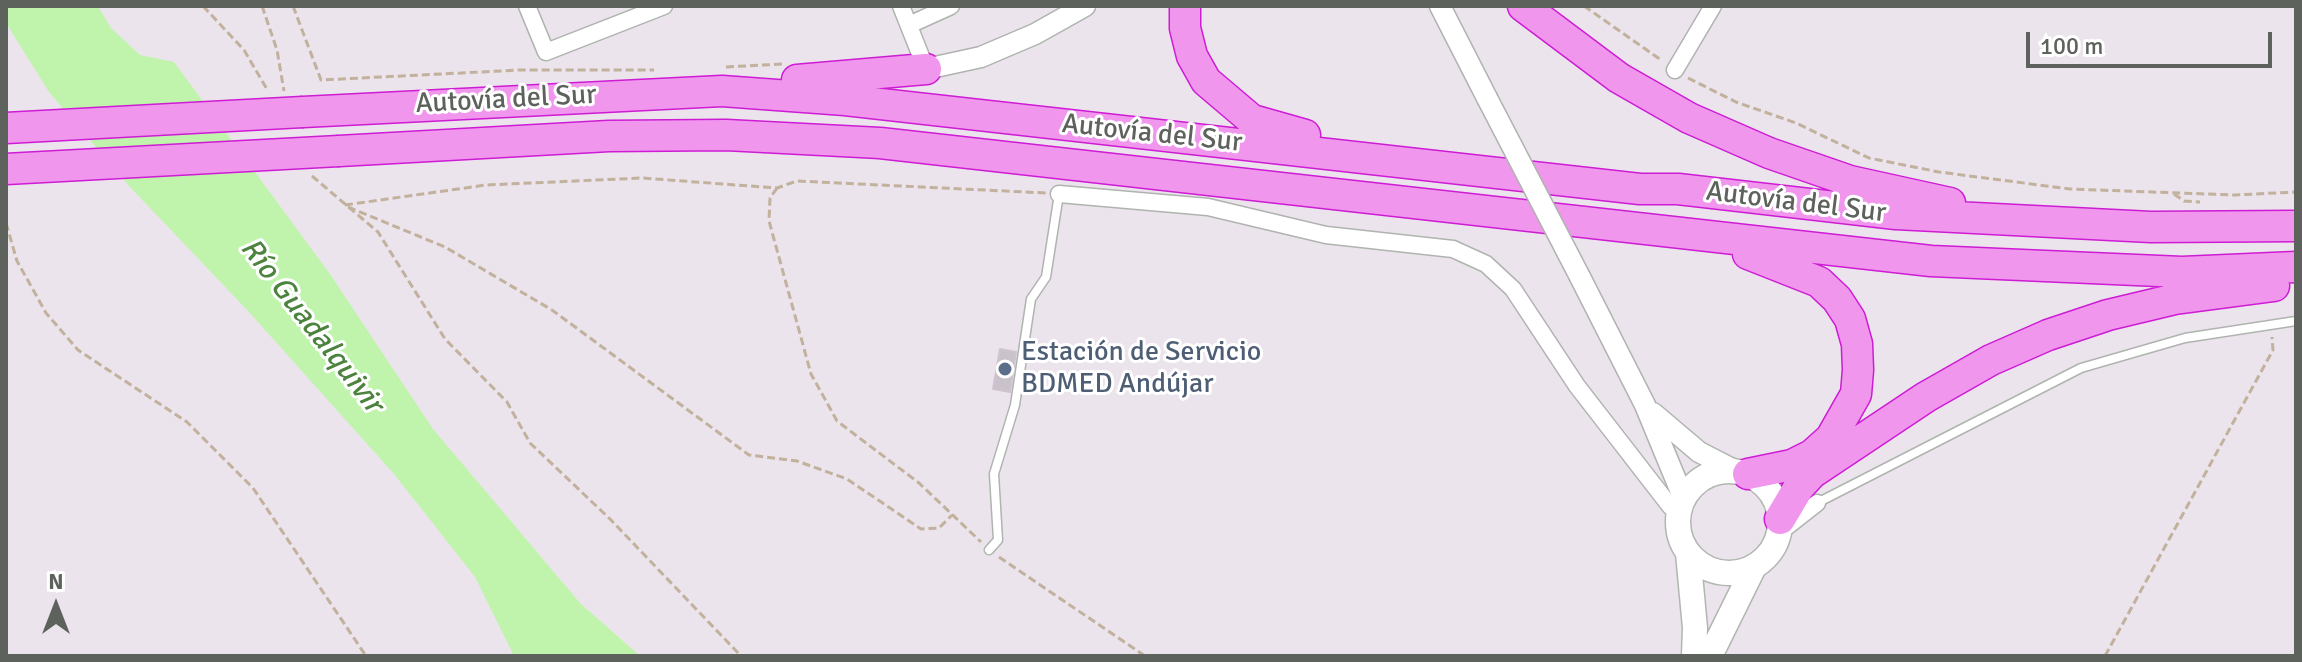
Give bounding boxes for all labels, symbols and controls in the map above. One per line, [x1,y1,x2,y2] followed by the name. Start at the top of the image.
[2030,16,2276,66] scale bar
[2040,31,2103,61] text: 100 m
[415,78,597,122] street label: Autovía del Sur
[1060,108,1244,160] street label: Autovía del Sur
[1704,175,1888,231] street label: Autovía del Sur
[232,232,390,420] water label: Río Guadalquivir
[1021,336,1261,402] place label: Estación de Servicio BDMED Andújar
[996,360,1014,378] marker: Estación de Servicio BDMED Andújar
[16,566,96,646] north arrow
[48,568,64,595] text: N

